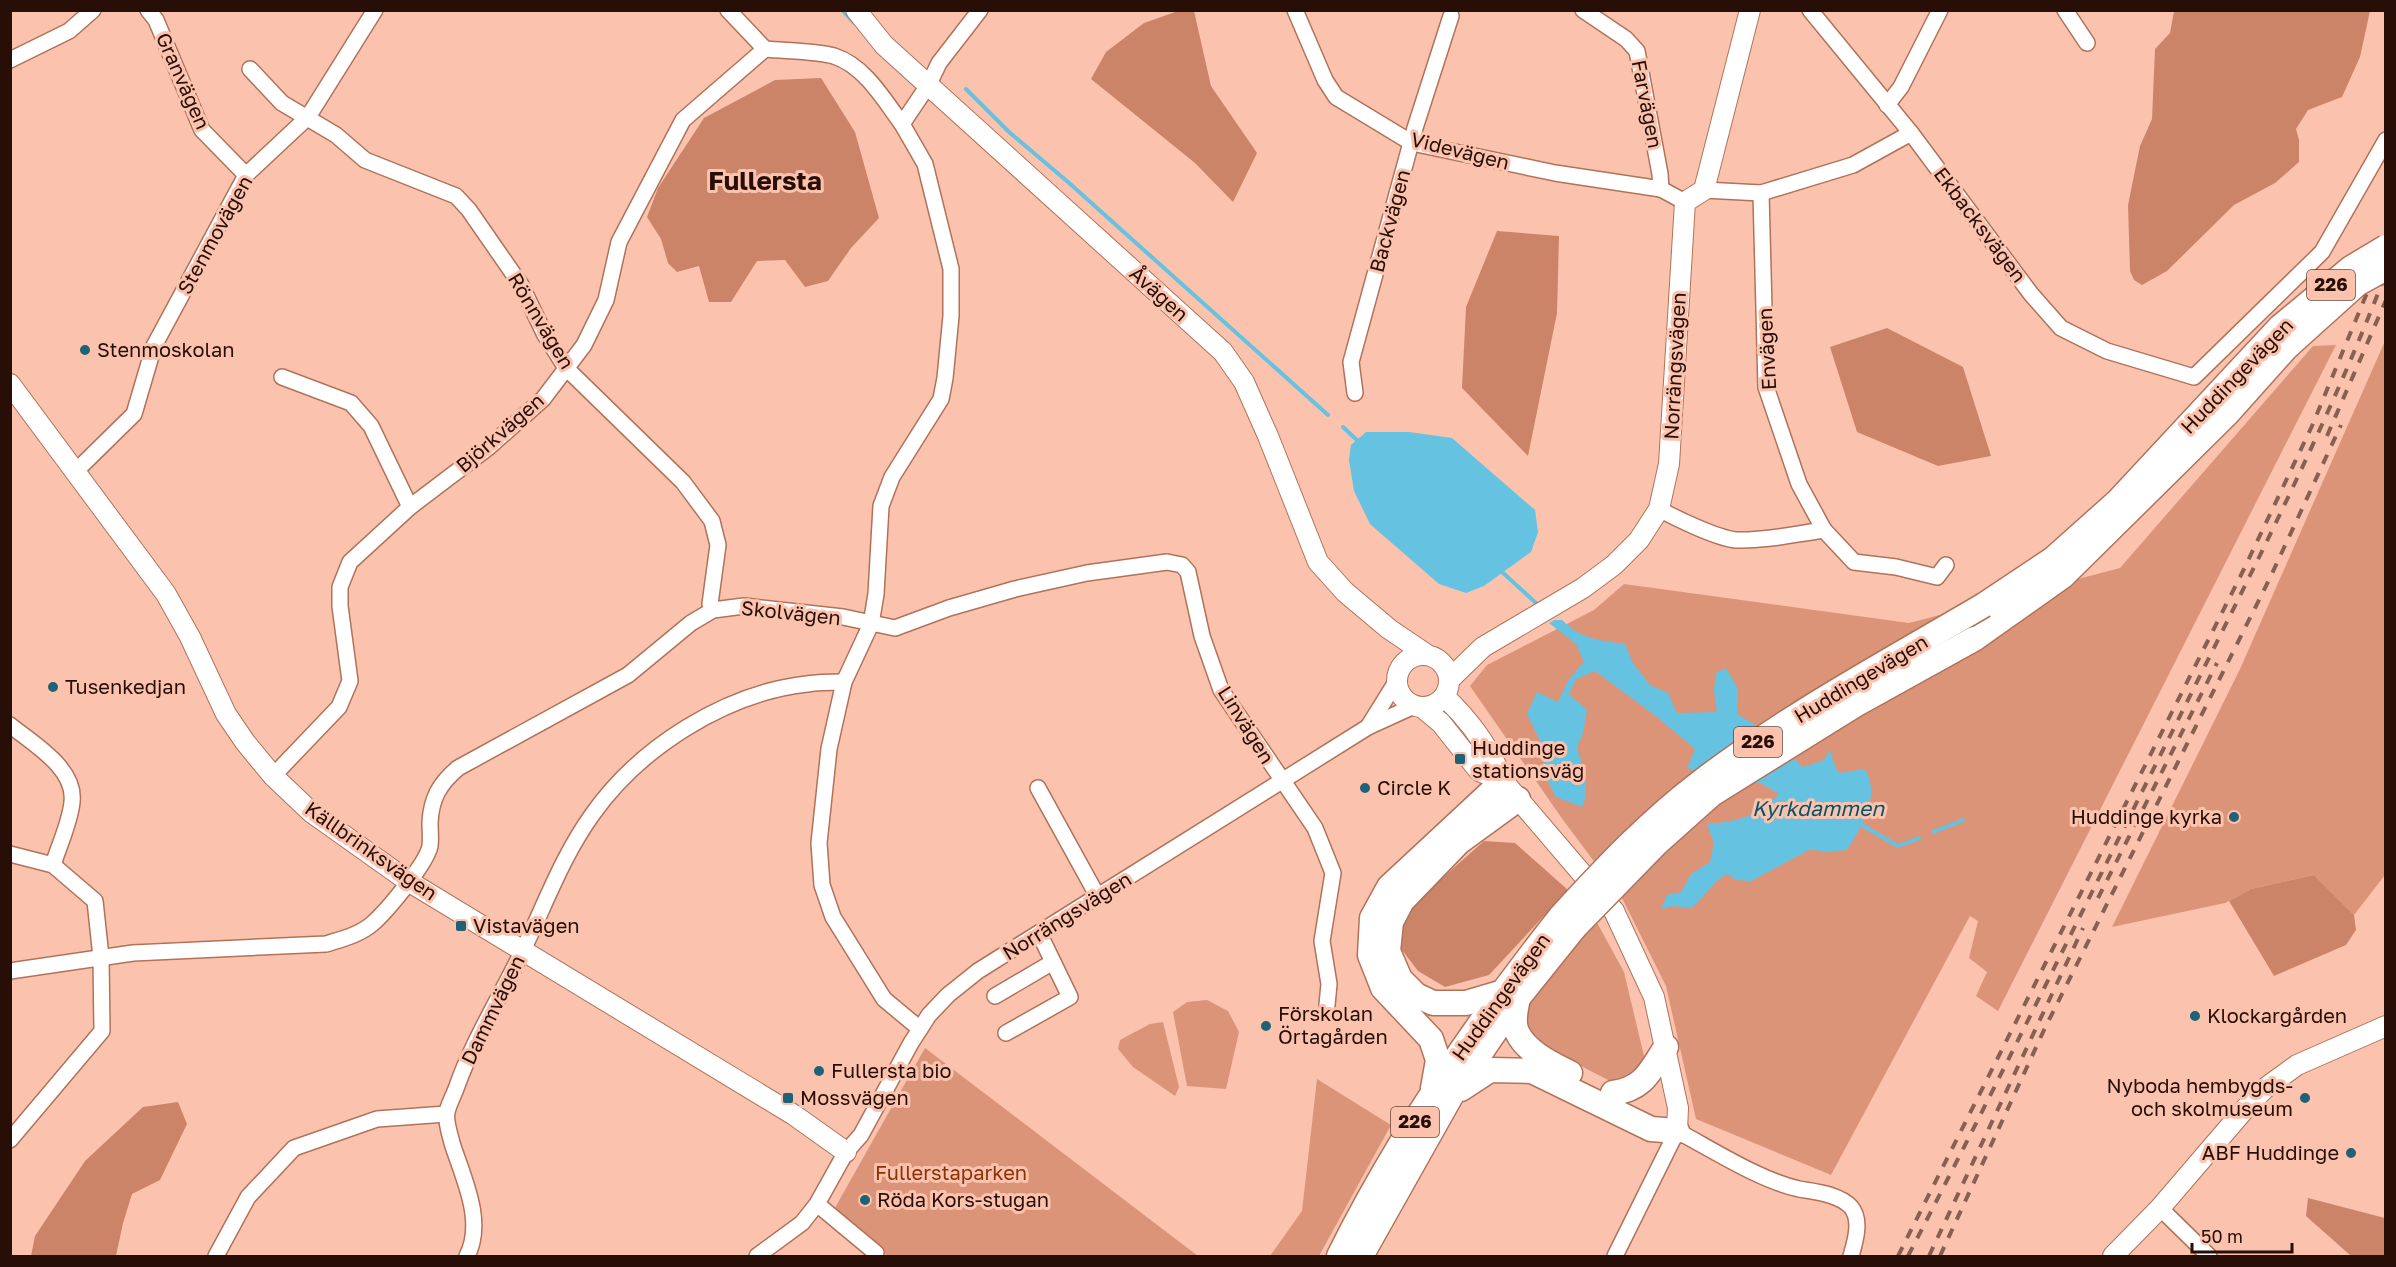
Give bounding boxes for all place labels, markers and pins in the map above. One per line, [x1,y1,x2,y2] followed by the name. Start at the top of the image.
[97,337,235,361] place label: Stenmoskolan
[78,343,92,357] marker: Stenmoskolan
[65,674,186,698] place label: Tusenkedjan
[46,680,60,694] marker: Tusenkedjan
[1472,735,1584,782] place label: Huddinge stationsväg
[1453,752,1467,766] marker: Huddinge stationsväg
[1377,775,1451,799] place label: Circle K
[1358,781,1372,795] marker: Circle K
[2071,804,2222,828] place label: Huddinge kyrka
[2227,810,2241,824] marker: Huddinge kyrka
[473,913,580,937] place label: Vistavägen
[454,919,468,933] marker: Vistavägen
[1278,1001,1388,1048] place label: Förskolan Örtagården
[2207,1003,2347,1027] place label: Klockargården
[2188,1009,2202,1023] marker: Klockargården
[1259,1019,1273,1033] marker: Förskolan Örtagården
[831,1058,952,1082] place label: Fullersta bio
[812,1064,826,1078] marker: Fullersta bio
[2107,1073,2293,1120] place label: Nyboda hembygds- och skolmuseum
[800,1085,909,1109] place label: Mossvägen
[781,1091,795,1105] marker: Mossvägen
[2298,1091,2312,1105] marker: Nyboda hembygds- och skolmuseum
[2202,1140,2339,1164] place label: ABF Huddinge
[2344,1146,2358,1160] marker: ABF Huddinge
[877,1187,1049,1211] place label: Röda Kors-stugan
[858,1193,872,1207] marker: Röda Kors-stugan

